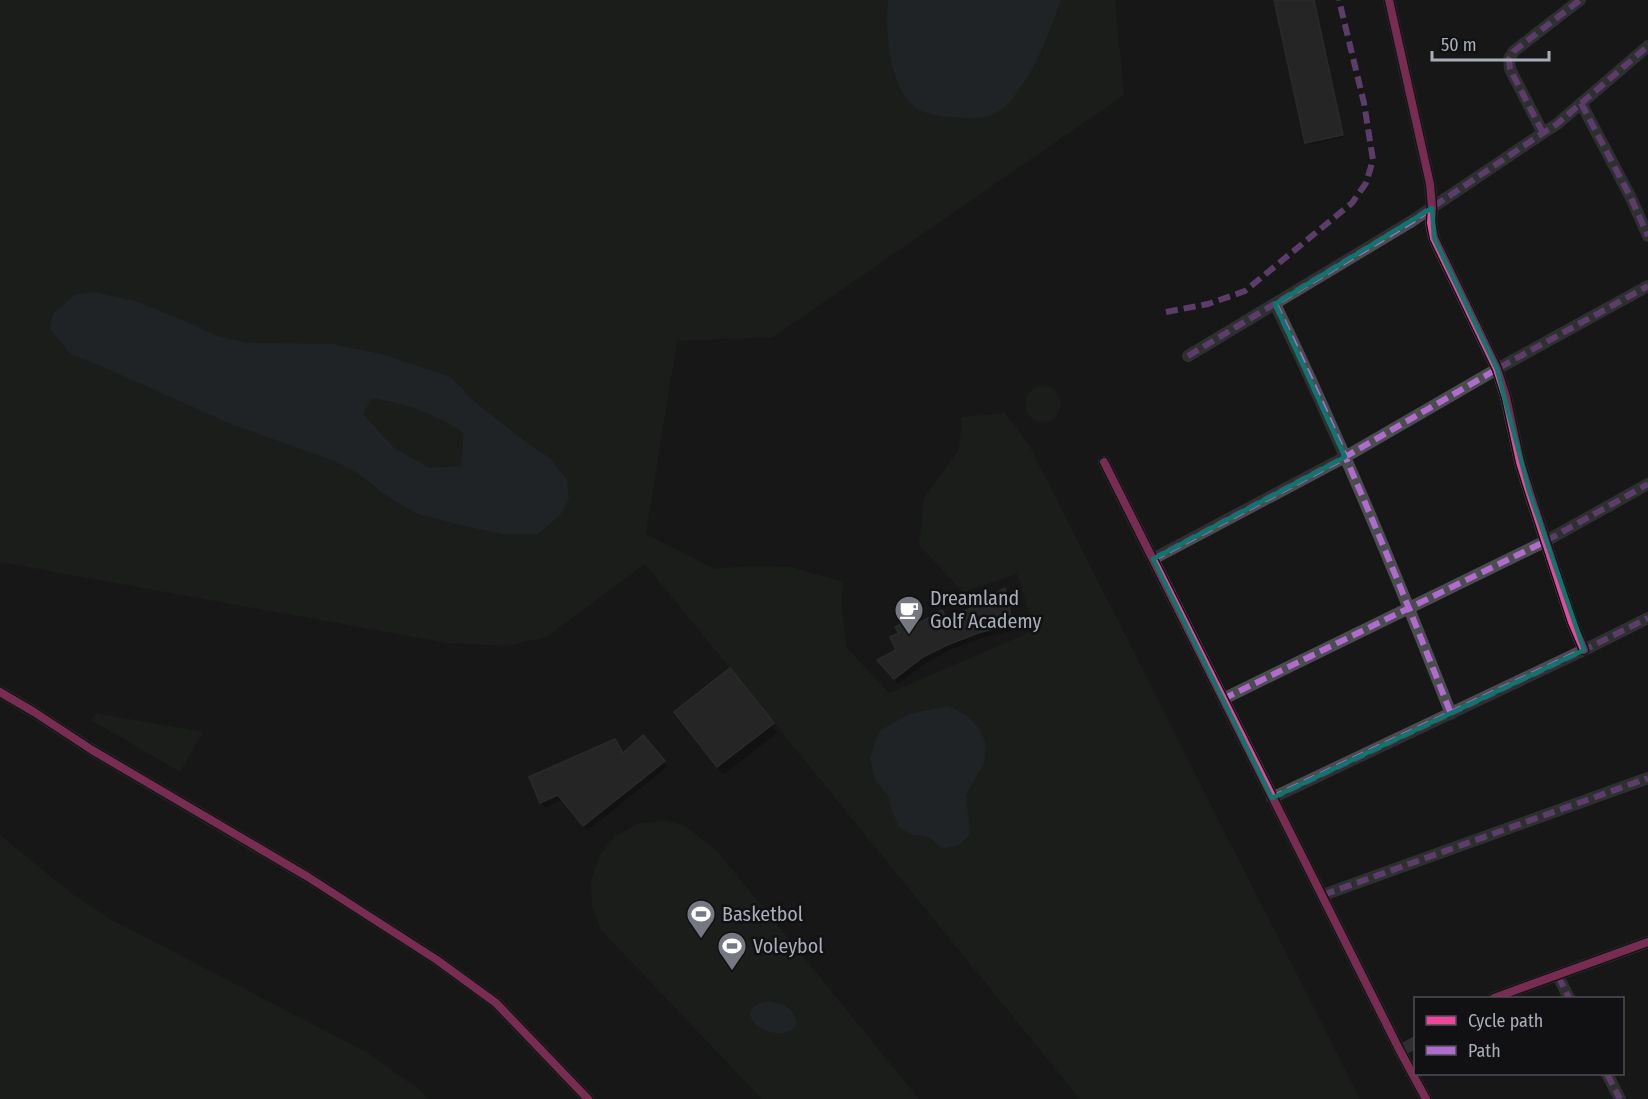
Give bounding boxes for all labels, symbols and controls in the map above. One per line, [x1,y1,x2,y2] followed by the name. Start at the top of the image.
[1432,24,1549,62] scale bar
[1441,34,1477,56] text: 50 m
[930,586,1042,633] place label: Dreamland Golf Academy
[893,594,925,636] cafe icon: Dreamland Golf Academy
[685,898,717,940] sports icon: Basketbol
[722,902,803,926] place label: Basketbol
[716,930,748,972] sports icon: Voleybol
[753,934,824,958] place label: Voleybol
[1414,997,1624,1075] legend
[1468,1010,1543,1032] text: Cycle path
[1468,1040,1501,1062] text: Path

